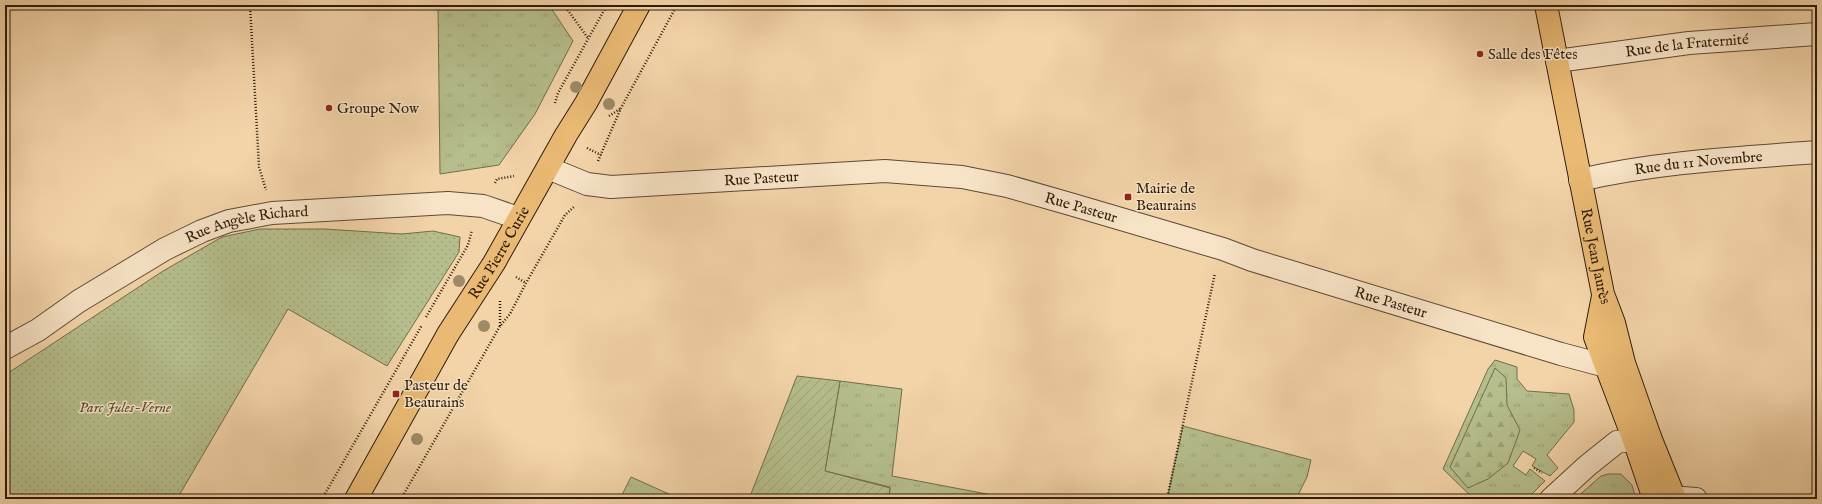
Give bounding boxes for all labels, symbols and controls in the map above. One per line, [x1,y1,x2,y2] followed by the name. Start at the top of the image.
[1624,29,1750,61] street label: Rue de la Fraternité
[1488,45,1578,64] place label: Salle des Fêtes
[1475,49,1485,59] marker: Salle des Fêtes
[337,99,420,118] place label: Groupe Now
[324,103,334,113] marker: Groupe Now
[1633,147,1763,179] street label: Rue du 11 Novembre
[723,167,800,190] street label: Rue Pasteur
[1136,179,1196,215] place label: Mairie de Beaurains
[1042,188,1120,227] street label: Rue Pasteur
[1123,192,1133,202] marker: Mairie de Beaurains
[182,201,310,247] street label: Rue Angèle Richard
[464,203,534,303] street label: Rue Pierre Curie
[1577,207,1615,307] street label: Rue Jean Jaurès
[1352,282,1430,322] street label: Rue Pasteur
[404,376,468,412] place label: Pasteur de Beaurains
[391,389,401,399] marker: Pasteur de Beaurains
[79,398,171,417] park label: Parc Jules-Verne

